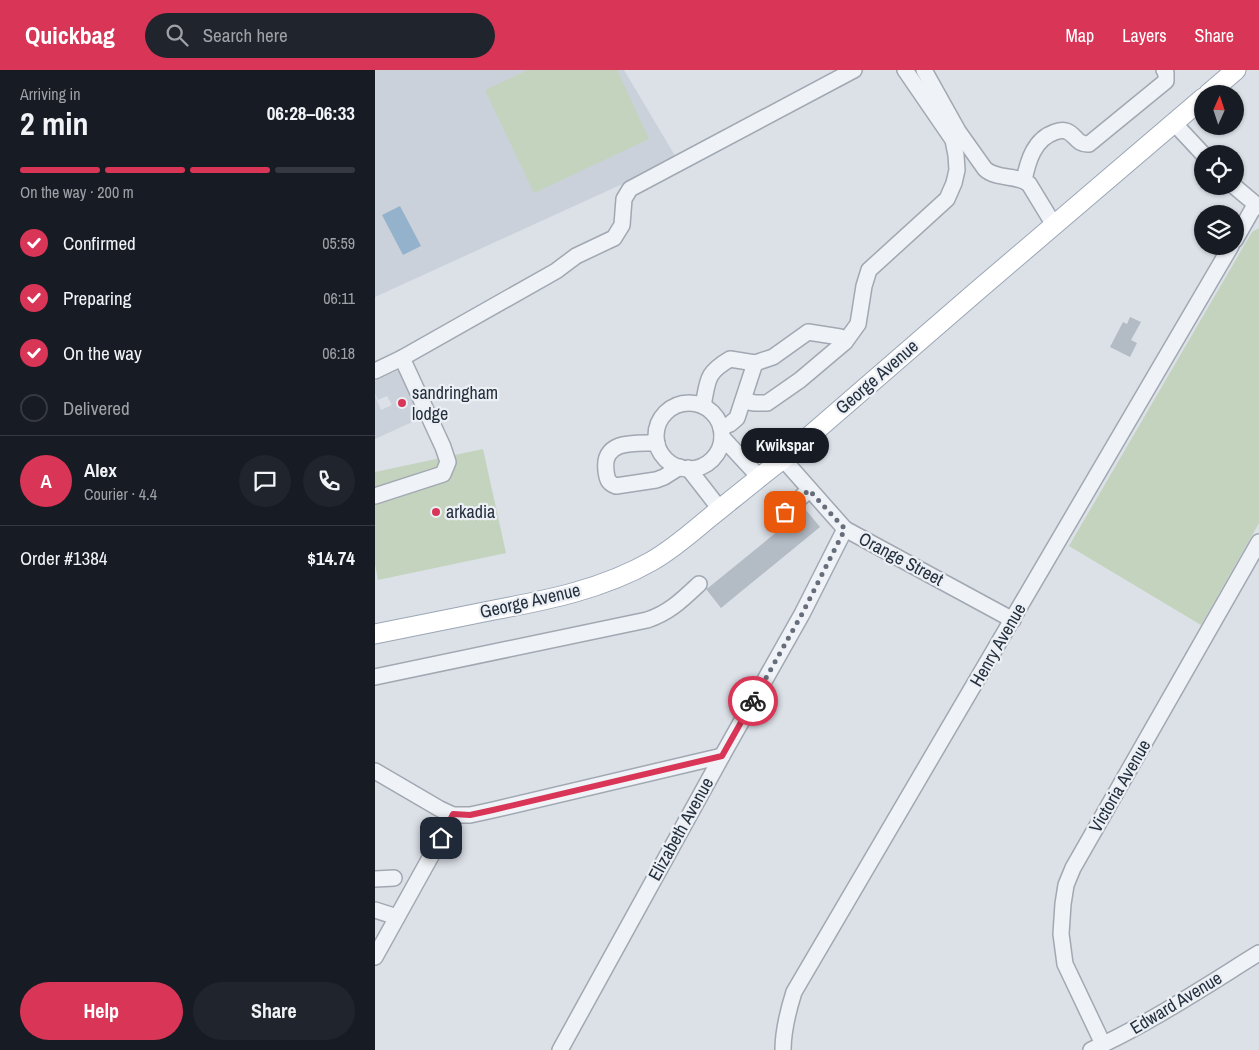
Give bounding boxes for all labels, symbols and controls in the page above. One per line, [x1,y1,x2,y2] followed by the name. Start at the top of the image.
[145,13,495,58] search box
[25,19,115,51] text: Quickbag
[163,21,191,49] icon: search
[203,22,288,48] text: Search here
[1066,23,1094,48] text: Map
[1122,23,1167,48] text: Layers
[1195,23,1234,48] text: Share
[20,83,81,105] text: Arriving in
[1194,85,1244,135] north arrow
[1194,85,1244,255] map controls
[267,100,355,126] text: 06:28–06:33
[20,102,89,145] text: 2 min
[1194,145,1244,195] button: locate
[20,181,134,203] text: On the way · 200 m
[1194,205,1244,255] button: layers
[20,229,48,257] icon: check
[63,230,136,256] text: Confirmed
[322,232,355,254] text: 05:59
[20,284,48,312] icon: check
[63,285,131,311] text: Preparing
[323,287,355,309] text: 06:11
[830,334,923,420] street label: George Avenue
[20,339,48,367] icon: check
[63,340,142,366] text: On the way
[322,342,355,364] text: 06:18
[412,380,498,426] place label: sandringham lodge
[63,395,130,421] text: Delivered
[396,397,408,409] marker: sandringham lodge
[741,427,829,462] callout: Kwikspar
[756,434,814,456] text: Kwikspar
[239,455,291,507] button: chat
[303,455,355,507] button: phone
[84,457,117,483] text: Alex
[40,468,52,494] text: A
[84,483,157,505] text: Courier · 4.4
[764,491,806,533] pin
[771,498,799,526] icon: bag
[446,499,495,524] place label: arkadia
[430,506,442,518] marker: arkadia
[854,526,948,591] street label: Orange Street
[20,545,107,571] text: Order #1384
[307,545,355,571] text: $14.74
[477,577,583,624] street label: George Avenue
[964,598,1032,691] street label: Henry Avenue
[728,676,778,726] courier
[739,687,767,715] icon: bike
[1083,735,1156,837] street label: Victoria Avenue
[642,773,719,885] street label: Elizabeth Avenue
[420,817,462,859] pin
[427,824,455,852] icon: home
[1125,965,1226,1040] street label: Edward Avenue
[20,982,183,1040] button: Help
[193,982,355,1040] button: Share

